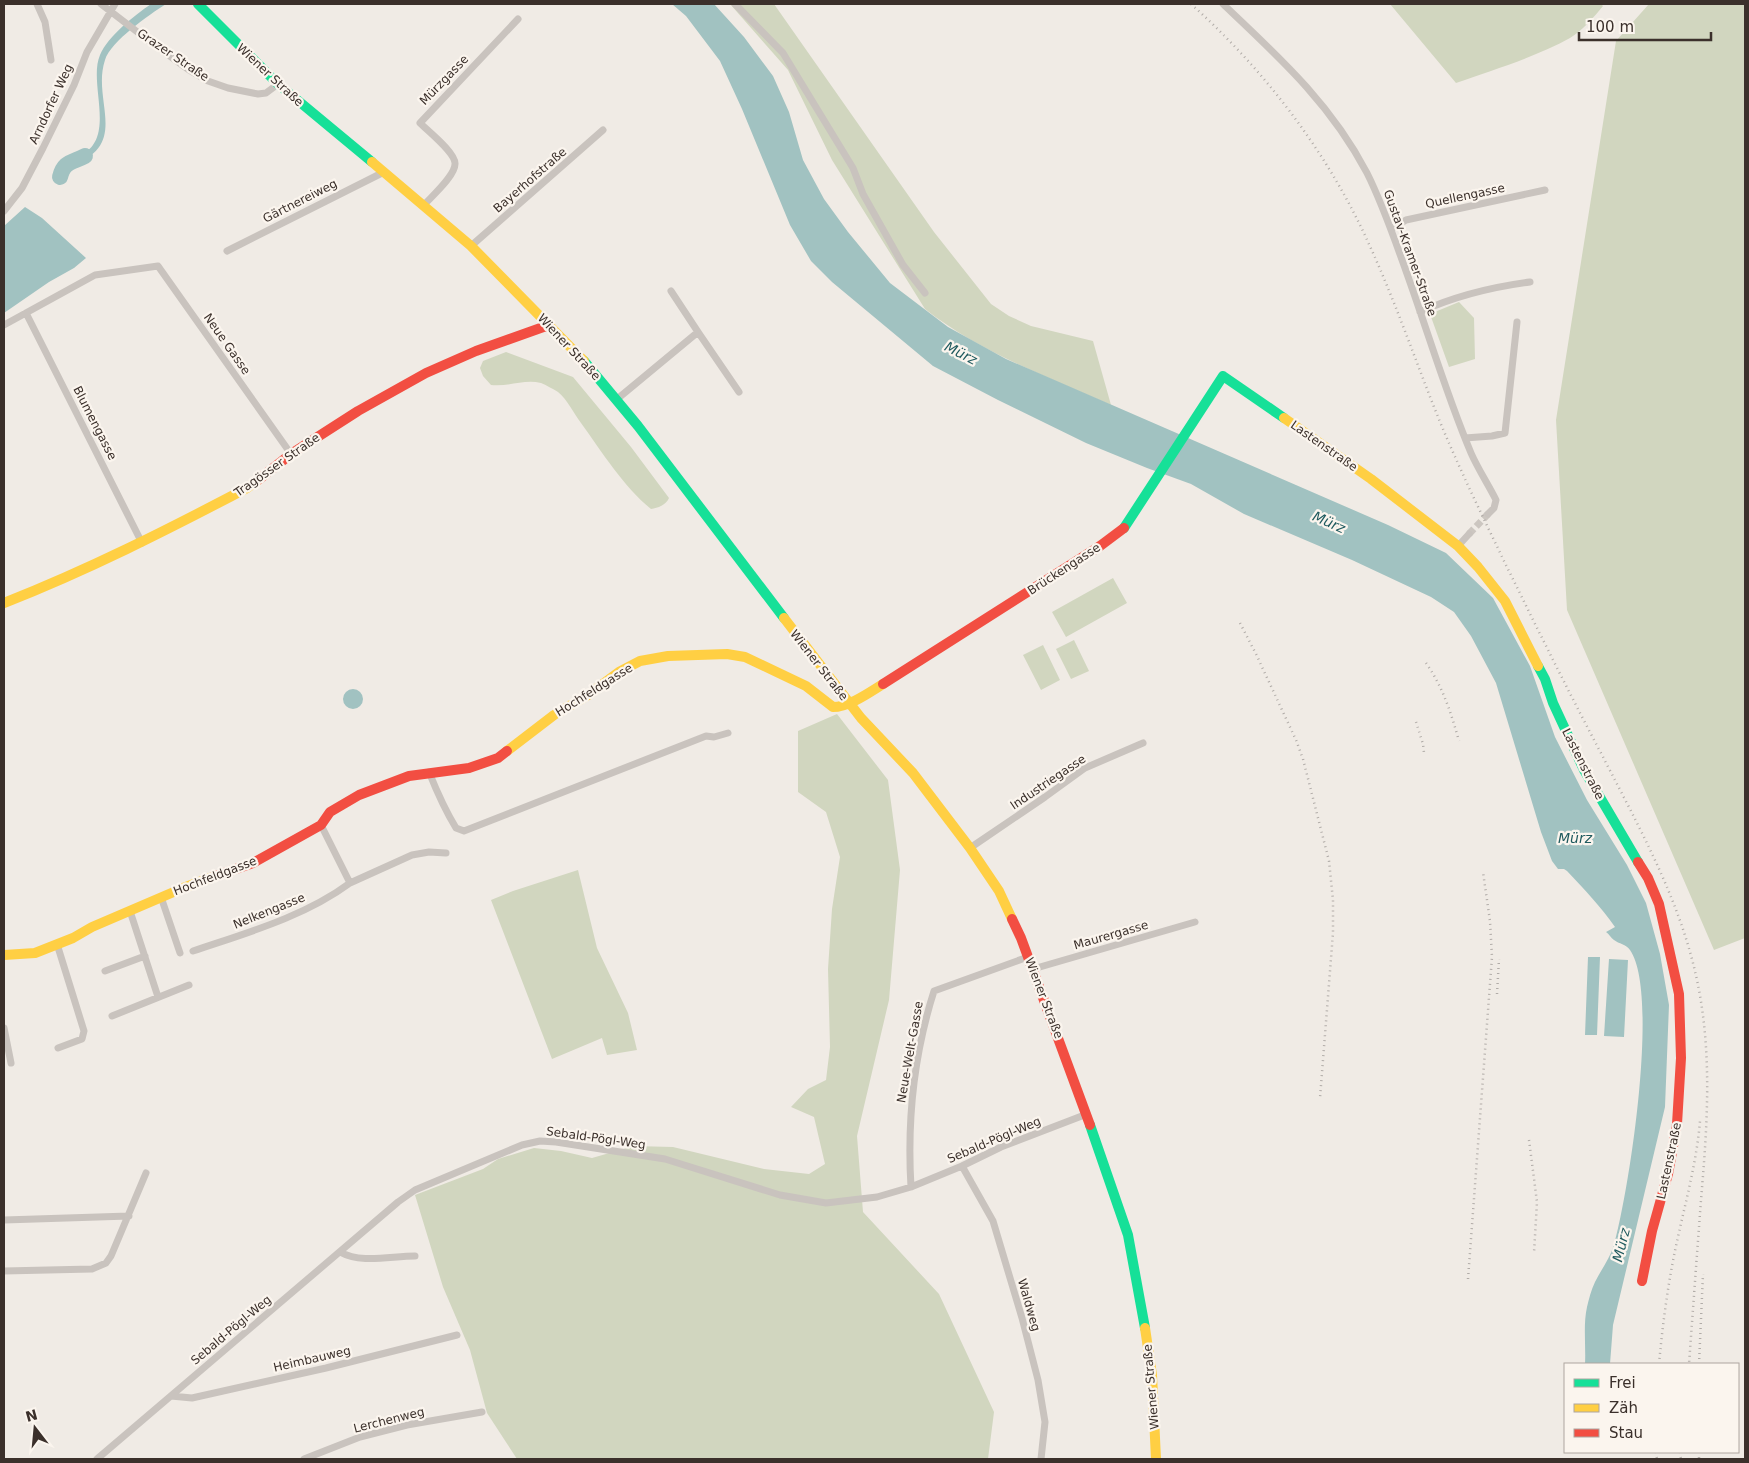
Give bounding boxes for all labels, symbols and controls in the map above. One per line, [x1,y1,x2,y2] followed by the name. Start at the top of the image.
[1579,10,1712,42] scale bar
[1586,18,1634,36] text: 100 m
[134,26,212,84] street label: Grazer Straße
[234,41,306,109] street label: Wiener Straße
[417,52,471,108] street label: Mürzgasse
[26,62,76,146] street label: Arndorfer Weg
[491,144,569,216] street label: Bayerhofstraße
[261,176,339,226] street label: Gärtnereiweg
[1424,181,1506,211] street label: Quellengasse
[1381,188,1439,318] street label: Gustav-Kramer-Straße
[201,311,253,377] street label: Neue Gasse
[535,311,603,383] street label: Wiener Straße
[942,338,980,368] water label: Mürz
[70,384,120,462] street label: Blumengasse
[1288,418,1360,474] street label: Lastenstraße
[231,430,322,500] street label: Tragösser Straße
[1310,508,1348,536] water label: Mürz
[1025,540,1103,598] street label: Brückengasse
[787,627,851,703] street label: Wiener Straße
[553,661,635,719] street label: Hochfeldgasse
[1559,726,1607,802] street label: Lastenstraße
[1008,752,1088,812] street label: Industriegasse
[1558,830,1593,846] water label: Mürz
[171,854,259,898] street label: Hochfeldgasse
[231,890,307,932] street label: Nelkengasse
[1072,918,1150,952] street label: Maurergasse
[1022,956,1066,1040] street label: Wiener Straße
[894,1000,926,1104] street label: Neue-Welt-Gasse
[945,1114,1043,1166] street label: Sebald-Pögl-Weg
[1654,1121,1684,1201] street label: Lastenstraße
[545,1124,647,1152] street label: Sebald-Pögl-Weg
[1609,1226,1633,1263] water label: Mürz
[1015,1277,1043,1333] street label: Waldweg
[188,1292,274,1368] street label: Sebald-Pögl-Weg
[272,1343,352,1375] street label: Heimbauweg
[1140,1344,1162,1430] street label: Wiener Straße
[1564,1363,1739,1453] legend
[1609,1374,1636,1392] text: Frei
[1609,1399,1638,1417] text: Zäh
[10,1403,60,1453] north arrow
[352,1404,426,1436] street label: Lerchenweg
[24,1406,39,1425] text: N
[1609,1424,1643,1442] text: Stau

